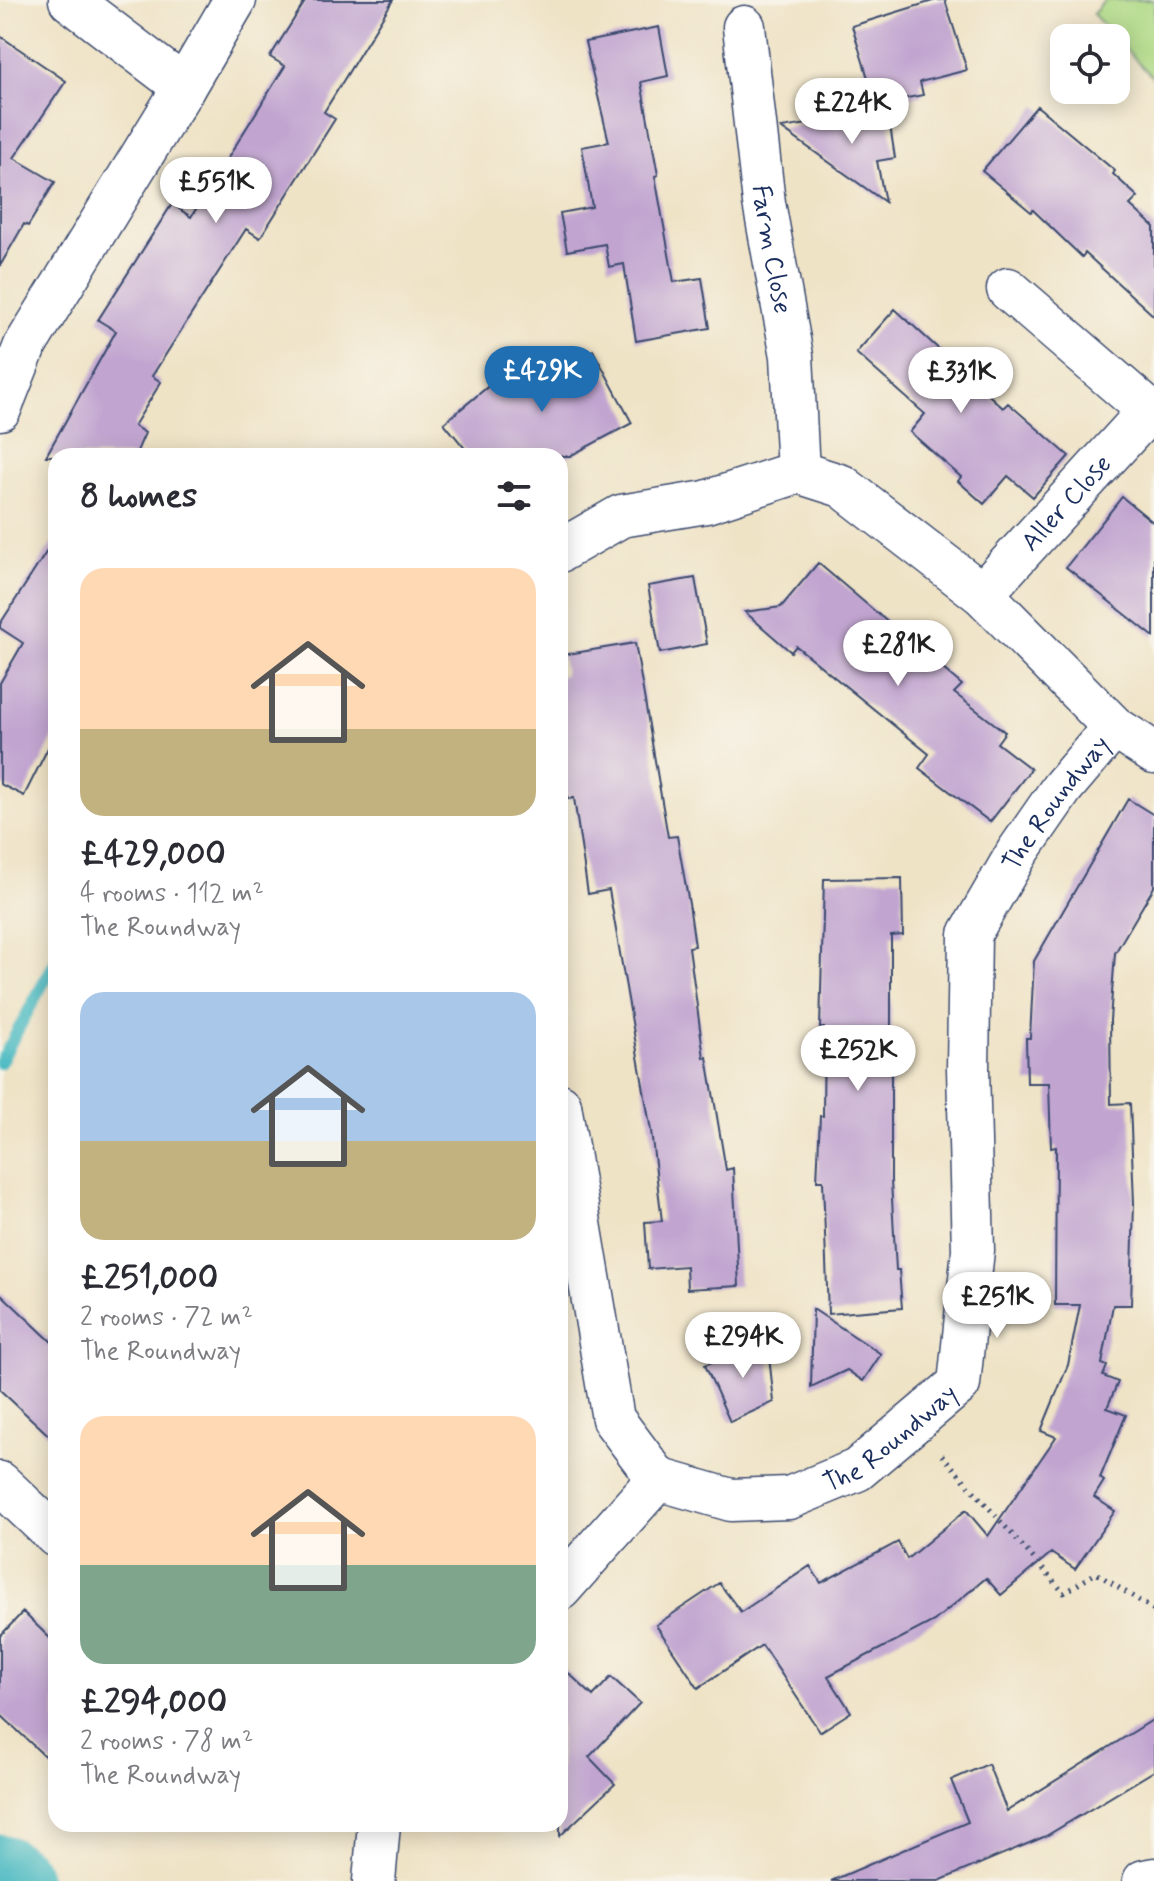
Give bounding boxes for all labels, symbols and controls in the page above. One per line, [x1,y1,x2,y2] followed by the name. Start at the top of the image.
[1050,24,1130,104] map controls
[1050,24,1130,104] button: locate
[796,78,908,146] pin: £224K
[813,87,891,121] text: £224K
[160,157,272,225] pin: £551K
[178,166,254,200] text: £551K
[743,183,799,317] street label: Farm Close
[486,346,598,414] pin: £429K
[905,347,1017,415] pin: £331K
[502,355,582,389] text: £429K
[926,356,996,390] text: £331K
[1014,448,1120,559] street label: Aller Close
[80,474,197,519] text: 8 homes
[492,474,536,518] icon: filters
[236,620,380,764] icon: home
[842,620,954,688] pin: £281K
[861,629,935,663] text: £281K
[995,729,1118,878] street label: The Roundway
[80,832,226,877] text: £429,000
[80,877,264,911] text: 4 rooms · 112 m²
[80,911,241,945] text: The Roundway
[802,1025,914,1093] pin: £252K
[819,1034,897,1068] text: £252K
[236,1044,380,1188] icon: home
[80,1256,218,1301] text: £251,000
[941,1272,1053,1340] pin: £251K
[960,1281,1034,1315] text: £251K
[80,1301,253,1335] text: 2 rooms · 72 m²
[687,1312,799,1380] pin: £294K
[703,1321,783,1355] text: £294K
[80,1335,241,1369] text: The Roundway
[818,1378,965,1501] street label: The Roundway
[236,1468,380,1612] icon: home
[80,1680,227,1725] text: £294,000
[80,1725,253,1759] text: 2 rooms · 78 m²
[80,1759,241,1793] text: The Roundway

